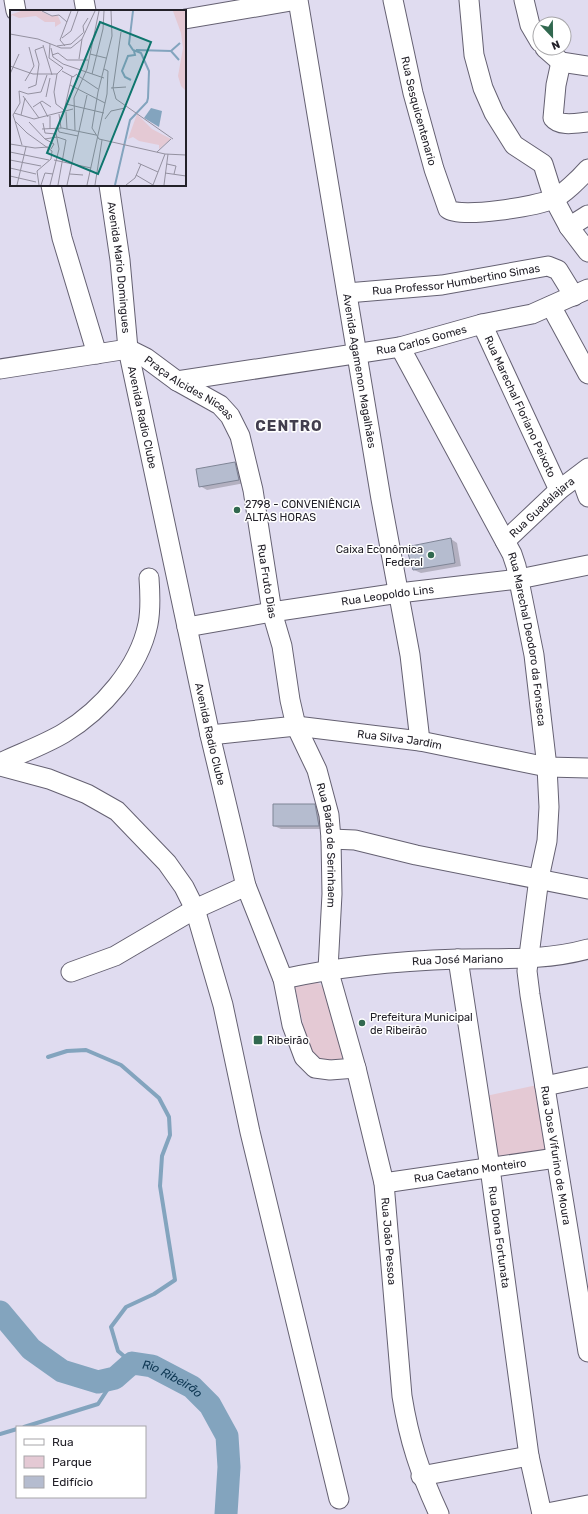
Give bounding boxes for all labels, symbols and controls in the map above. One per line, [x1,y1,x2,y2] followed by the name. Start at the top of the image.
[10,10,186,186] inset map
[532,16,572,56] north arrow
[549,37,562,52] text: N
[398,55,439,167] street label: Rua Sesquicentenario
[105,201,133,334] street label: Avenida Mario Domingues
[372,261,541,298] street label: Rua Professor Humbertino Simas
[340,293,379,450] street label: Avenida Agamenon Magalhães
[375,323,469,358] street label: Rua Carlos Gomes
[481,334,558,480] street label: Rua Marechal Floriano Peixoto
[142,353,237,422] street label: Praça Alcides Niceas
[125,365,159,470] street label: Avenida Radio Clube
[255,417,323,435] district label: CENTRO
[507,475,577,540] street label: Rua Guadalajara
[245,498,361,524] place label: 2798 - CONVENIÊNCIA ALTAS HORAS
[232,505,242,515] marker: 2798 - CONVENIÊNCIA ALTAS HORAS
[255,543,280,620] street label: Rua Fruto Dias
[336,543,423,569] place label: Caixa Econômica Federal
[426,550,436,560] marker: Caixa Econômica Federal
[505,551,548,727] street label: Rua Marechal Deodoro da Fonseca
[340,583,435,609] street label: Rua Leopoldo Lins
[192,682,228,787] street label: Avenida Radio Clube
[356,727,443,752] street label: Rua Silva Jardim
[314,781,338,908] street label: Rua Barão de Serinhaem
[412,953,503,968] street label: Rua José Mariano
[370,1011,473,1037] place label: Prefeitura Municipal de Ribeirão
[357,1018,367,1028] marker: Prefeitura Municipal de Ribeirão
[252,1034,264,1046] marker: Ribeirão
[267,1034,309,1047] place label: Ribeirão
[538,1085,573,1226] street label: Rua Jose Vifurino de Moura
[413,1156,527,1186] street label: Rua Caetano Monteiro
[485,1185,512,1289] street label: Rua Dona Fortunata
[378,1197,399,1285] street label: Rua João Pessoa
[141,1358,205,1400] water label: Rio Ribeirão
[16,1426,146,1498] legend
[52,1435,74,1449] text: Rua
[52,1455,92,1469] text: Parque
[52,1475,93,1489] text: Edifício

